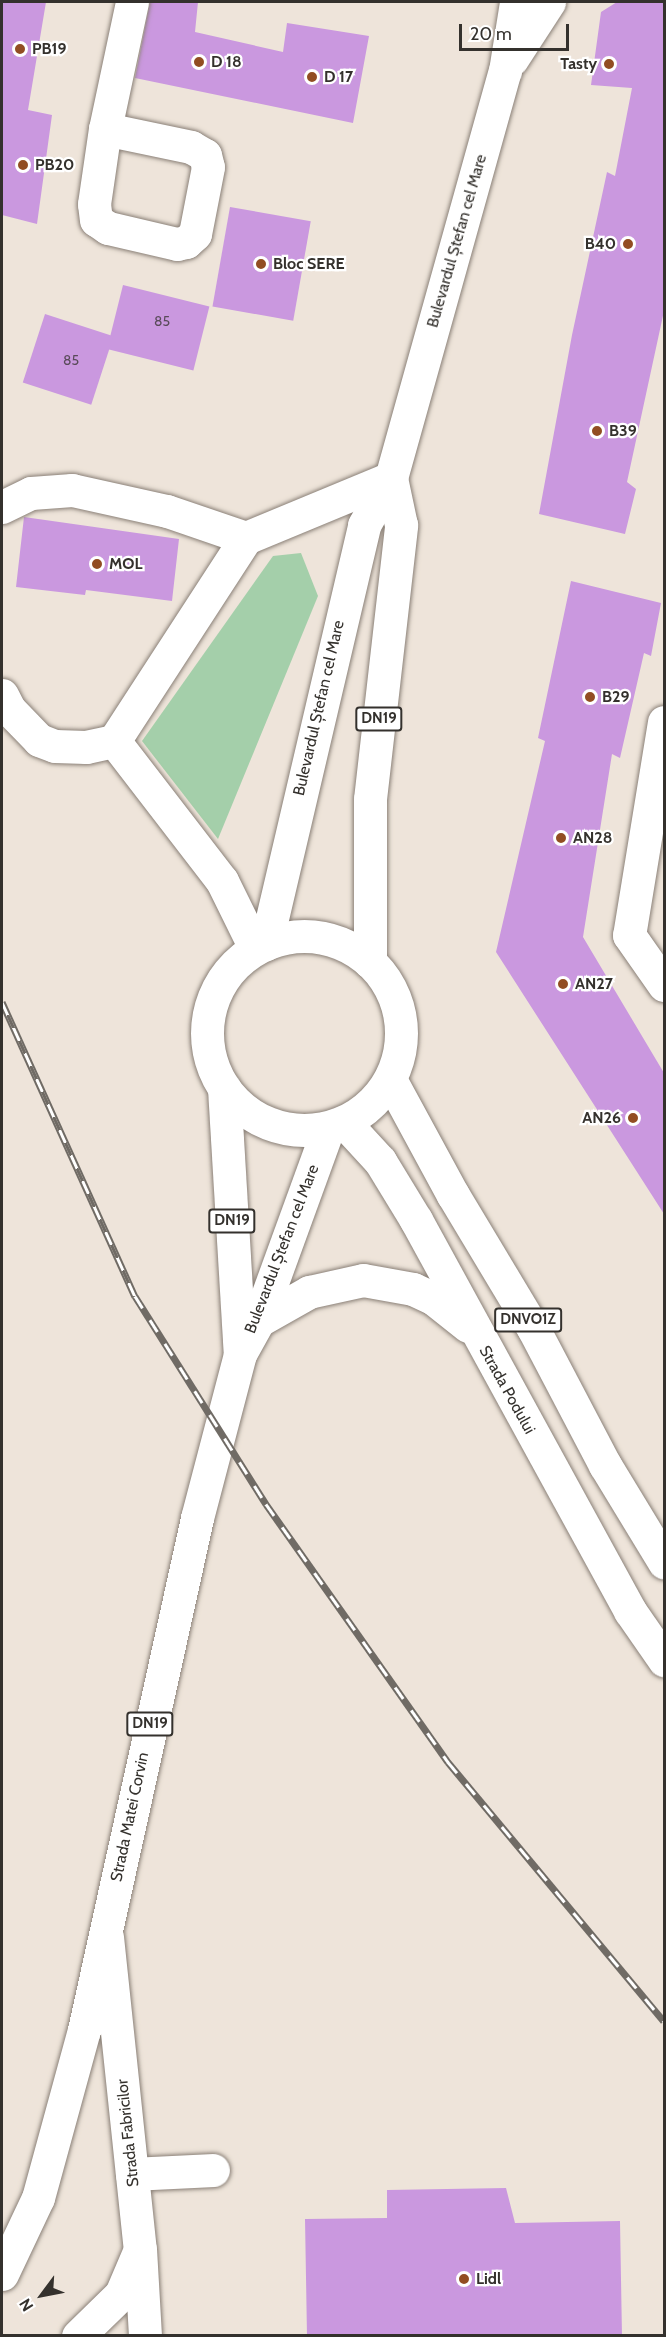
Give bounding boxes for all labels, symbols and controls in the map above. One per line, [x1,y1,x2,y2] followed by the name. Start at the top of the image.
[462,12,572,50] scale bar
[470,23,512,45] text: 20 m
[32,39,66,59] place label: PB19
[13,42,27,56] marker: PB19
[211,52,242,72] place label: D 18
[560,54,597,74] place label: Tasty
[192,55,206,69] marker: D 18
[602,57,616,71] marker: Tasty
[324,67,353,87] place label: D 17
[305,70,319,84] marker: D 17
[423,152,491,330] street label: Bulevardul Ștefan cel Mare
[35,155,74,175] place label: PB20
[16,158,30,172] marker: PB20
[585,234,616,254] place label: B40
[621,237,635,251] marker: B40
[273,254,345,274] place label: Bloc SERE
[254,257,268,271] marker: Bloc SERE
[154,313,170,329] house number: 85
[63,352,79,368] house number: 85
[609,421,637,441] place label: B39
[590,424,604,438] marker: B39
[109,554,142,574] place label: MOL
[90,557,104,571] marker: MOL
[289,619,349,797] street label: Bulevardul Ștefan cel Mare
[602,687,629,707] place label: B29
[583,690,597,704] marker: B29
[355,707,403,731] road number: DN19
[573,828,612,848] place label: AN28
[554,831,568,845] marker: AN28
[575,974,613,994] place label: AN27
[556,977,570,991] marker: AN27
[582,1108,621,1128] place label: AN26
[626,1111,640,1125] marker: AN26
[241,1162,323,1336] street label: Bulevardul Ștefan cel Mare
[208,1209,256,1233] road number: DN19
[494,1308,562,1332] road number: DNVO1Z
[475,1343,539,1437] street label: Strada Podului
[126,1712,174,1736] road number: DN19
[107,1750,153,1884] street label: Strada Matei Corvin
[113,2078,143,2188] street label: Strada Fabricilor
[12,2265,72,2325] north arrow
[476,2269,501,2289] place label: Lidl
[457,2272,471,2286] marker: Lidl
[15,2295,37,2315] text: N

